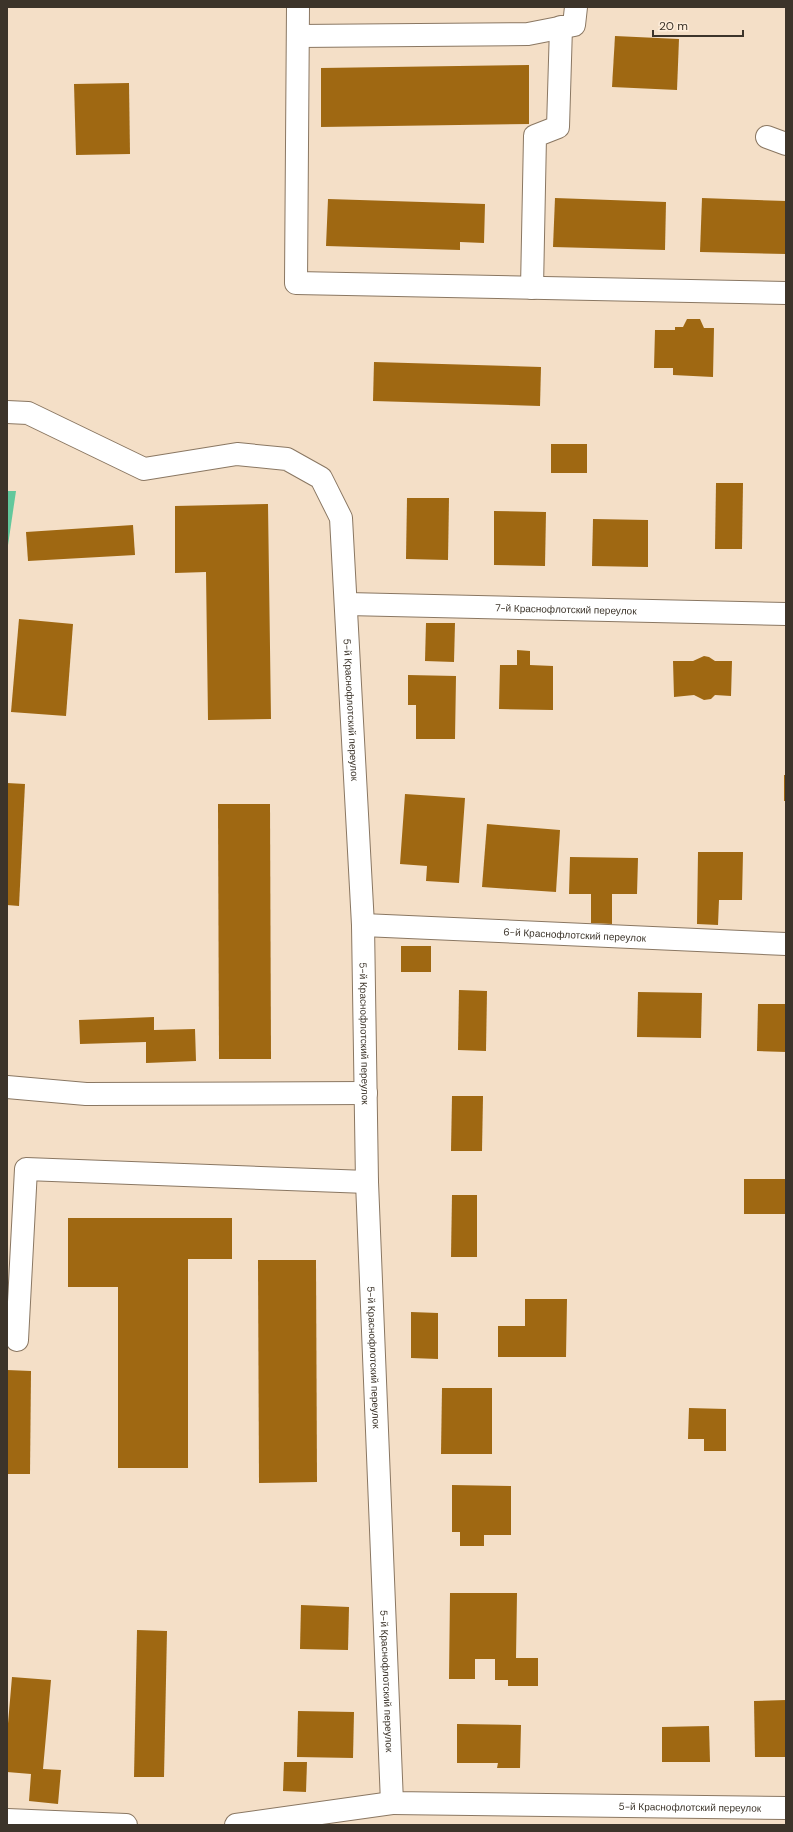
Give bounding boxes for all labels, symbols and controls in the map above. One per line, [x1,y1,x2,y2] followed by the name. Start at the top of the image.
[653,12,743,38] scale bar
[659,18,688,34] text: 20 m
[495,601,637,618] street label: 7-й Краснофлотский переулок
[341,638,361,782] street label: 5-й Краснофлотский переулок
[503,925,647,945] street label: 6-й Краснофлотский переулок
[357,962,372,1105] street label: 5-й Краснофлотский переулок
[364,1286,383,1429] street label: 5-й Краснофлотский переулок
[377,1610,396,1753] street label: 5-й Краснофлотский переулок
[619,1800,762,1815] street label: 5-й Краснофлотский переулок

